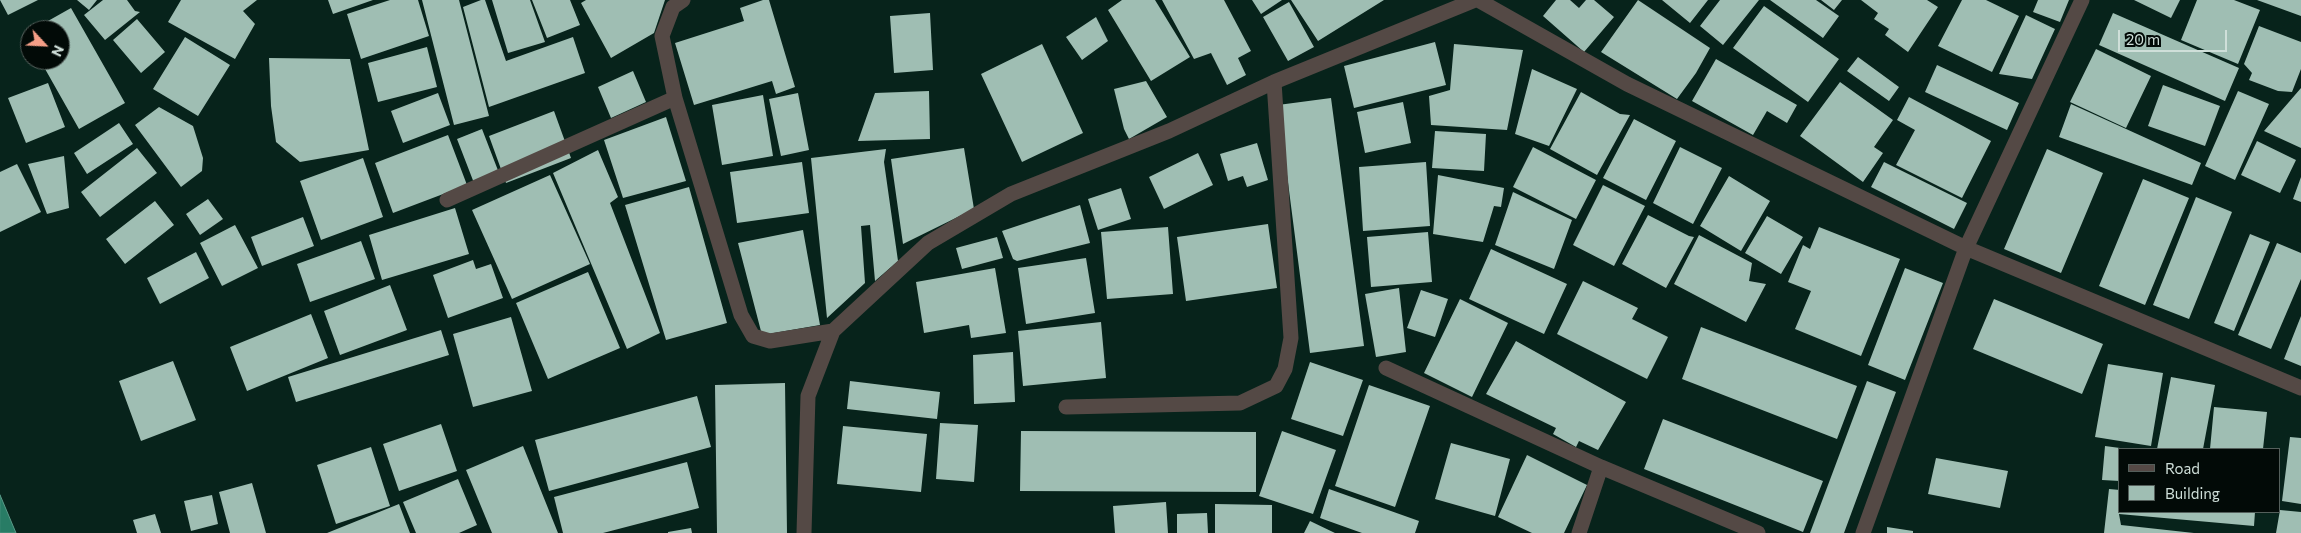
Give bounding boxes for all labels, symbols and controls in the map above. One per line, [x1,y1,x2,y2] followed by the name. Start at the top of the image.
[20,20,70,70] north arrow
[2121,20,2230,52] scale bar
[2126,30,2160,48] text: 20 m
[48,43,68,59] text: N
[2118,448,2281,513] legend
[2165,459,2200,477] text: Road
[2165,484,2220,502] text: Building

